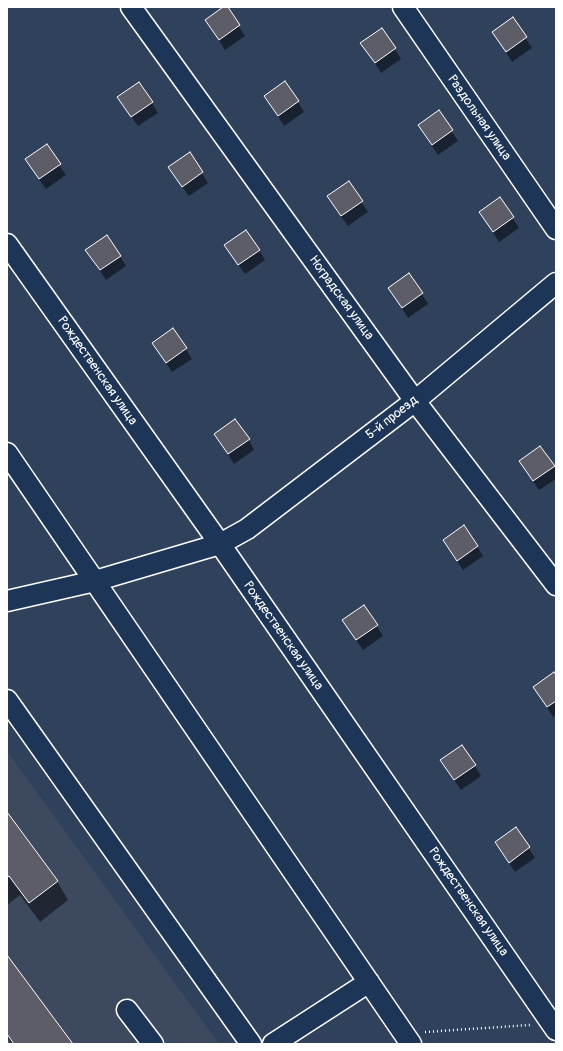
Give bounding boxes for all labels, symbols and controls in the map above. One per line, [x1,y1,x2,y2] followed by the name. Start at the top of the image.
[444,72,514,164] street label: Раздольная улица
[305,253,377,343] street label: Ноградская улица
[54,314,140,428] street label: Рождественская улица
[363,393,421,443] street label: 5-й проезд
[240,579,326,693] street label: Рождественская улица
[425,845,511,959] street label: Рождественская улица

